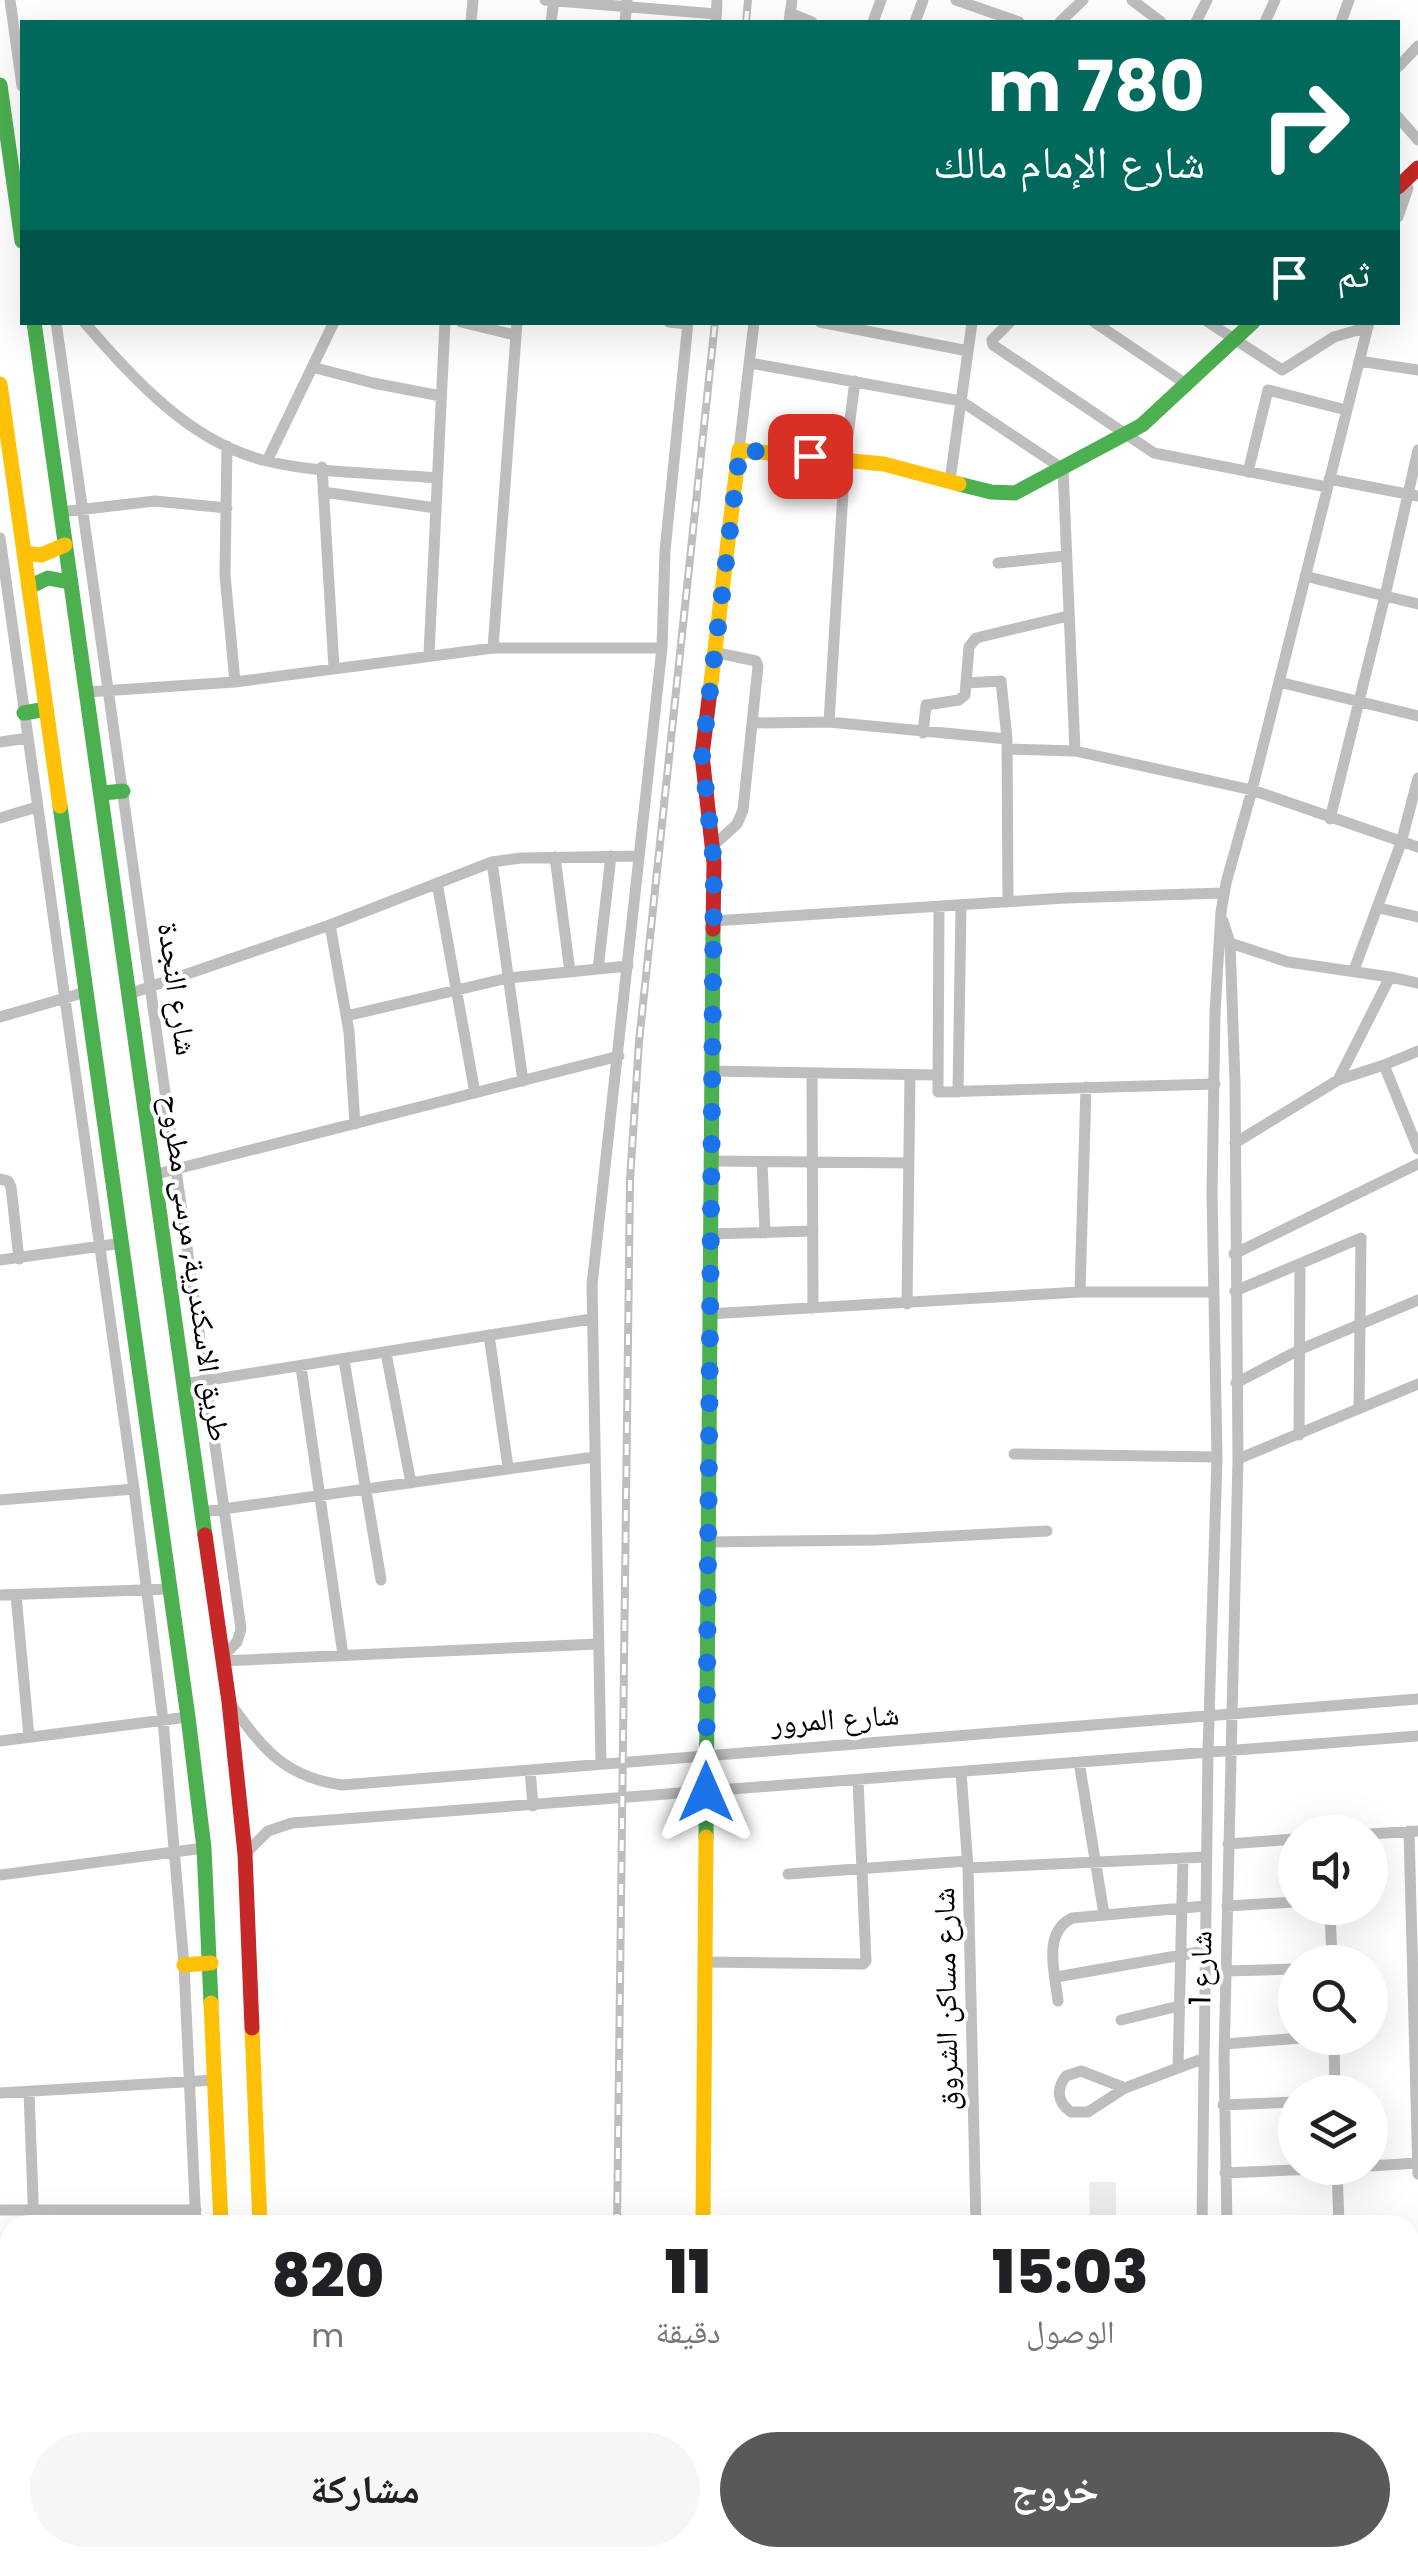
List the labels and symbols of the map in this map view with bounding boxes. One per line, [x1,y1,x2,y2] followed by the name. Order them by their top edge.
[768,414,853,499] pin
[147,920,208,1058] street label: شارع النجدة
[150,1092,241,1444] street label: طريق الاسكندرية, مرسى مطروح
[768,1693,901,1745] street label: شارع المرور
[654,1740,758,1844] position arrow
[922,1887,969,2111] street label: شارع مساكن الشروق
[1178,1930,1223,2006] street label: شارع 1

